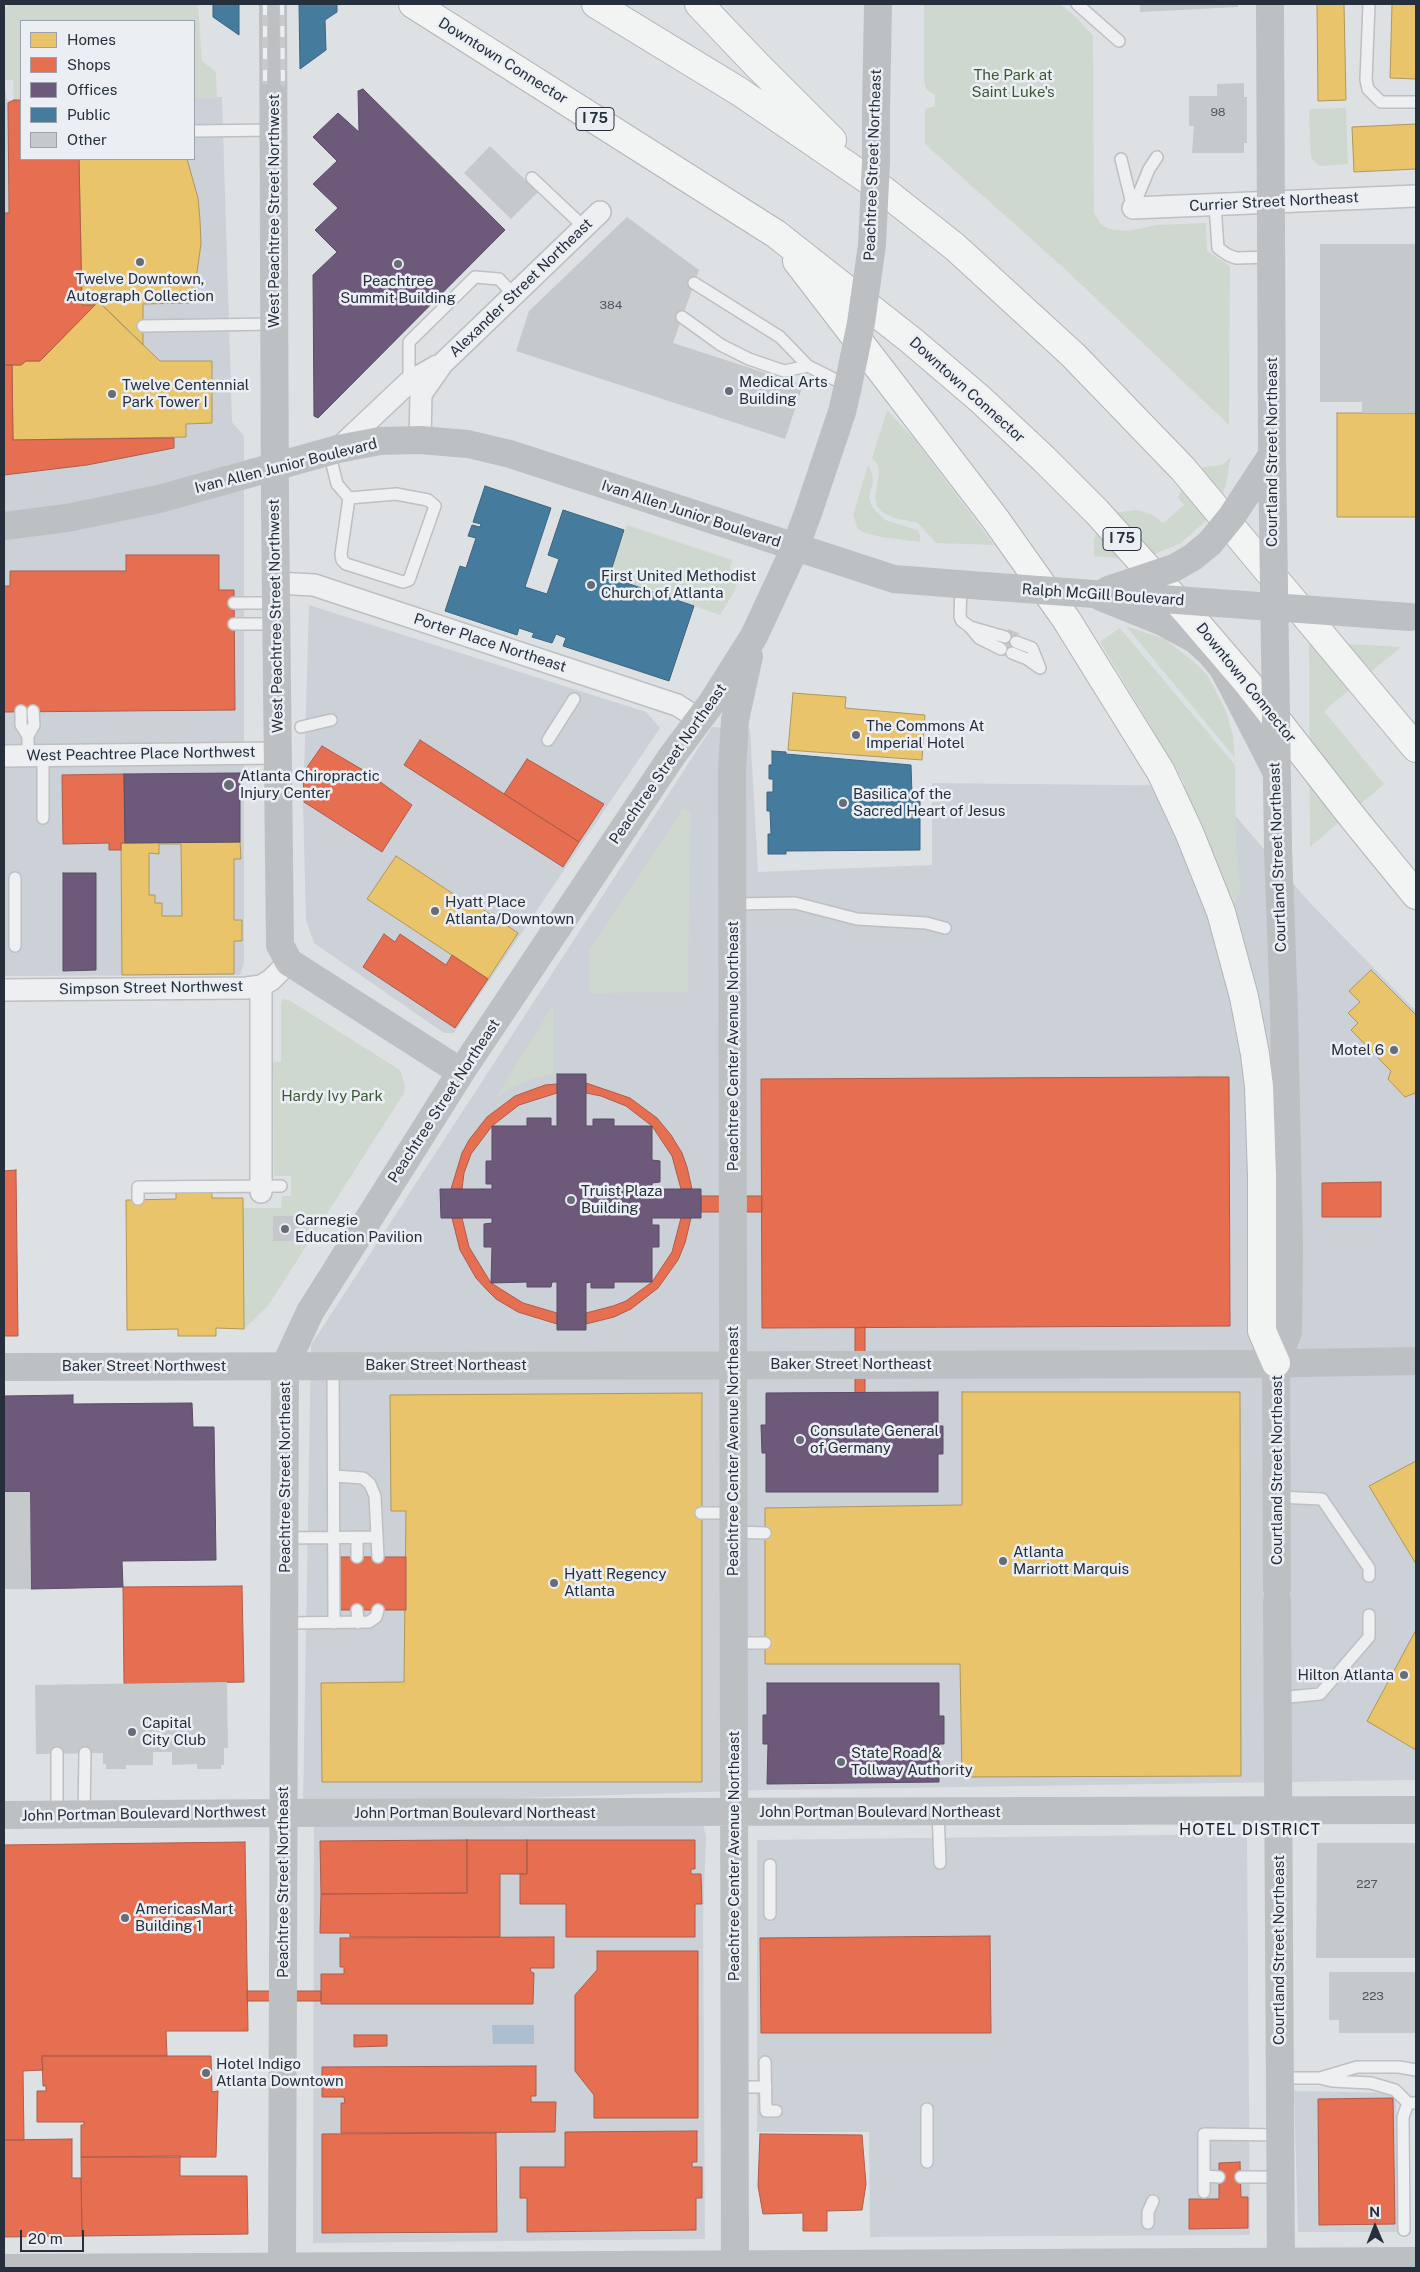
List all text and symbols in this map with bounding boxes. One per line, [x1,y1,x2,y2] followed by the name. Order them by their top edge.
[435,14,571,108] street label: Downtown Connector
[20,20,195,160] legend
[67,31,116,48] text: Homes
[67,56,111,73] text: Shops
[971,66,1055,101] park label: The Park at Saint Luke's
[861,69,885,261] street label: Peachtree Street Northeast
[67,81,117,98] text: Offices
[265,94,283,328] street label: West Peachtree Street Northwest
[1210,105,1226,119] house number: 98
[67,106,111,123] text: Public
[576,108,614,130] road number: I 75
[67,131,107,148] text: Other
[1189,189,1359,215] street label: Currier Street Northeast
[446,215,596,361] street label: Alexander Street Northeast
[134,256,146,268] marker: Twelve Downtown, Autograph Collection
[392,258,404,270] marker: Peachtree Summit Building
[66,270,214,305] place label: Twelve Downtown, Autograph Collection
[340,272,456,307] place label: Peachtree Summit Building
[600,298,622,312] house number: 384
[906,333,1028,447] street label: Downtown Connector
[1263,357,1281,547] street label: Courtland Street Northeast
[739,373,828,408] place label: Medical Arts Building
[122,376,249,411] place label: Twelve Centennial Park Tower I
[723,385,735,397] marker: Medical Arts Building
[106,388,118,400] marker: Twelve Centennial Park Tower I
[193,435,379,497] street label: Ivan Allen Junior Boulevard
[599,476,783,552] street label: Ivan Allen Junior Boulevard
[265,499,287,733] street label: West Peachtree Street Northwest
[1103,528,1141,550] road number: I 75
[601,567,756,602] place label: First United Methodist Church of Atlanta
[585,579,597,591] marker: First United Methodist Church of Atlanta
[1021,580,1185,610] street label: Ralph McGill Boulevard
[411,610,569,676] street label: Porter Place Northeast
[1192,619,1300,747] street label: Downtown Connector
[606,680,730,848] street label: Peachtree Street Northeast
[866,717,984,752] place label: The Commons At Imperial Hotel
[850,729,862,741] marker: The Commons At Imperial Hotel
[26,743,256,765] street label: West Peachtree Place Northwest
[1266,762,1290,952] street label: Courtland Street Northeast
[240,767,380,802] place label: Atlanta Chiropractic Injury Center
[222,778,236,792] marker: Atlanta Chiropractic Injury Center
[853,785,1005,820] place label: Basilica of the Sacred Heart of Jesus
[837,797,849,809] marker: Basilica of the Sacred Heart of Jesus
[445,893,574,928] place label: Hyatt Place Atlanta/Downtown
[429,905,441,917] marker: Hyatt Place Atlanta/Downtown
[724,921,742,1171] street label: Peachtree Center Avenue Northeast
[59,977,243,999] street label: Simpson Street Northwest
[384,1016,504,1186] street label: Peachtree Street Northeast
[1331,1041,1384,1059] place label: Motel 6
[1388,1044,1400,1056] marker: Motel 6
[281,1087,383,1105] park label: Hardy Ivy Park
[581,1182,663,1217] place label: Truist Plaza Building
[565,1194,577,1206] marker: Truist Plaza Building
[295,1211,422,1246] place label: Carnegie Education Pavilion
[279,1223,291,1235] marker: Carnegie Education Pavilion
[724,1326,742,1576] street label: Peachtree Center Avenue Northeast
[770,1355,932,1373] street label: Baker Street Northeast
[365,1356,527,1374] street label: Baker Street Northeast
[62,1357,226,1375] street label: Baker Street Northwest
[1268,1375,1286,1565] street label: Courtland Street Northeast
[276,1381,294,1573] street label: Peachtree Street Northeast
[810,1422,939,1457] place label: Consulate General of Germany
[794,1434,806,1446] marker: Consulate General of Germany
[1013,1543,1129,1578] place label: Atlanta Marriott Marquis
[997,1555,1009,1567] marker: Atlanta Marriott Marquis
[564,1565,667,1600] place label: Hyatt Regency Atlanta
[548,1577,560,1589] marker: Hyatt Regency Atlanta
[1297,1666,1394,1684] place label: Hilton Atlanta
[1398,1669,1410,1681] marker: Hilton Atlanta
[142,1714,206,1749] place label: Capital City Club
[126,1726,138,1738] marker: Capital City Club
[725,1731,743,1981] street label: Peachtree Center Avenue Northeast
[851,1744,973,1779] place label: State Road & Tollway Authority
[835,1756,847,1768] marker: State Road & Tollway Authority
[274,1786,292,1978] street label: Peachtree Street Northeast
[21,1803,267,1825] street label: John Portman Boulevard Northwest
[759,1803,1001,1821] street label: John Portman Boulevard Northeast
[354,1804,596,1822] street label: John Portman Boulevard Northeast
[1177,1820,1323,1840] district label: HOTEL DISTRICT
[1270,1855,1288,2045] street label: Courtland Street Northeast
[1356,1877,1378,1891] house number: 227
[135,1900,234,1935] place label: AmericasMart Building 1
[119,1912,131,1924] marker: AmericasMart Building 1
[1362,1989,1384,2003] house number: 223
[216,2055,344,2090] place label: Hotel Indigo Atlanta Downtown
[200,2067,212,2079] marker: Hotel Indigo Atlanta Downtown
[1350,2202,1400,2252] north arrow
[1369,2204,1380,2220] text: N
[22,2220,86,2252] scale bar
[28,2230,63,2247] text: 20 m

